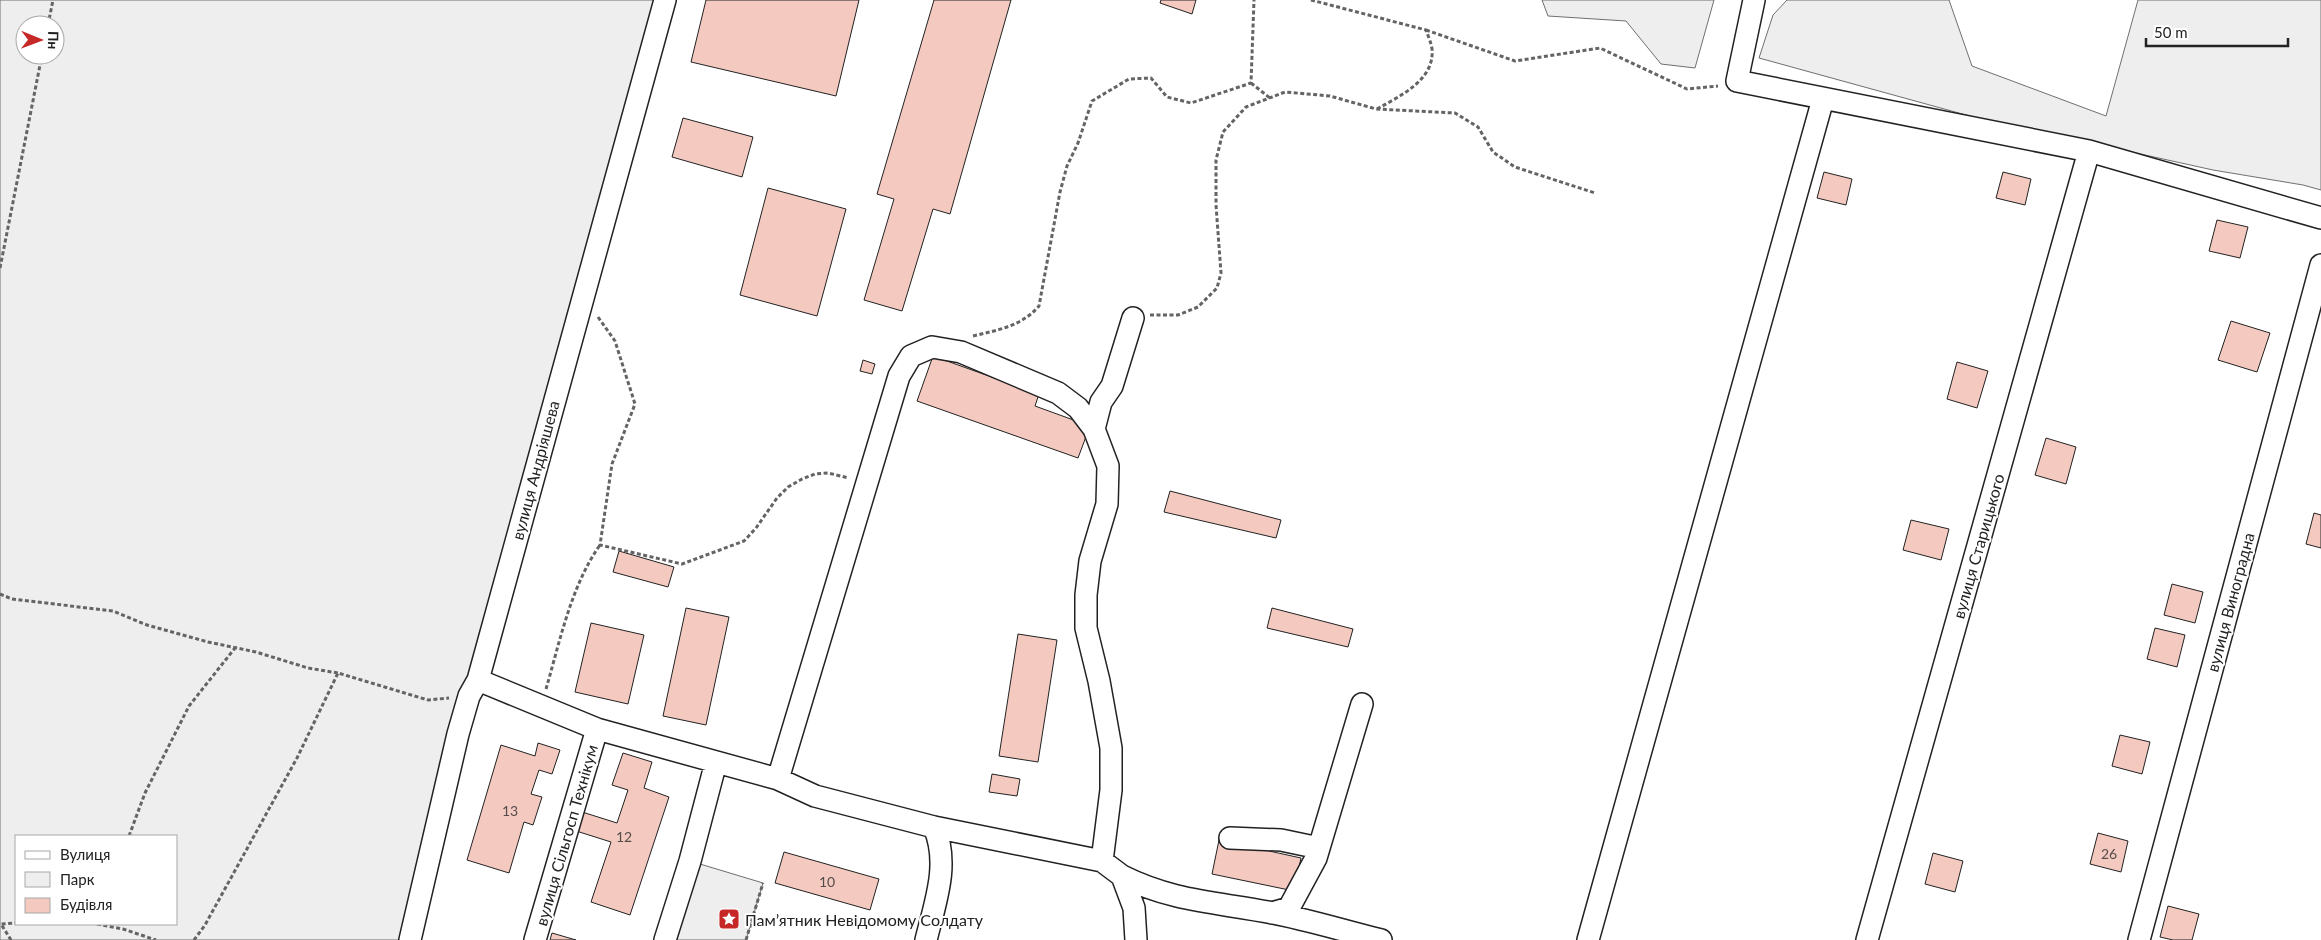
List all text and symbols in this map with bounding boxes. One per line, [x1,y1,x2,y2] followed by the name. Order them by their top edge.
[15,15,65,65] north arrow
[2146,15,2288,47] scale bar
[2154,23,2188,41] text: 50 m
[45,31,62,50] text: Пн
[507,398,563,542] street label: вулиця Андріяшева
[1948,471,2008,621] street label: вулиця Старицького
[2202,530,2258,674] street label: вулиця Виноградна
[531,742,601,928] street label: вулиця Сільгосп Технікум
[502,802,518,819] house number: 13
[616,828,632,845] house number: 12
[15,835,178,925] legend
[60,845,110,863] text: Вулиця
[2101,845,2117,862] house number: 26
[60,870,95,888] text: Парк
[819,873,835,890] house number: 10
[60,895,112,913] text: Будівля
[717,907,741,931] place icon: Пам’ятник Невідомому Солдату
[745,910,984,929] place label: Пам’ятник Невідомому Солдату

